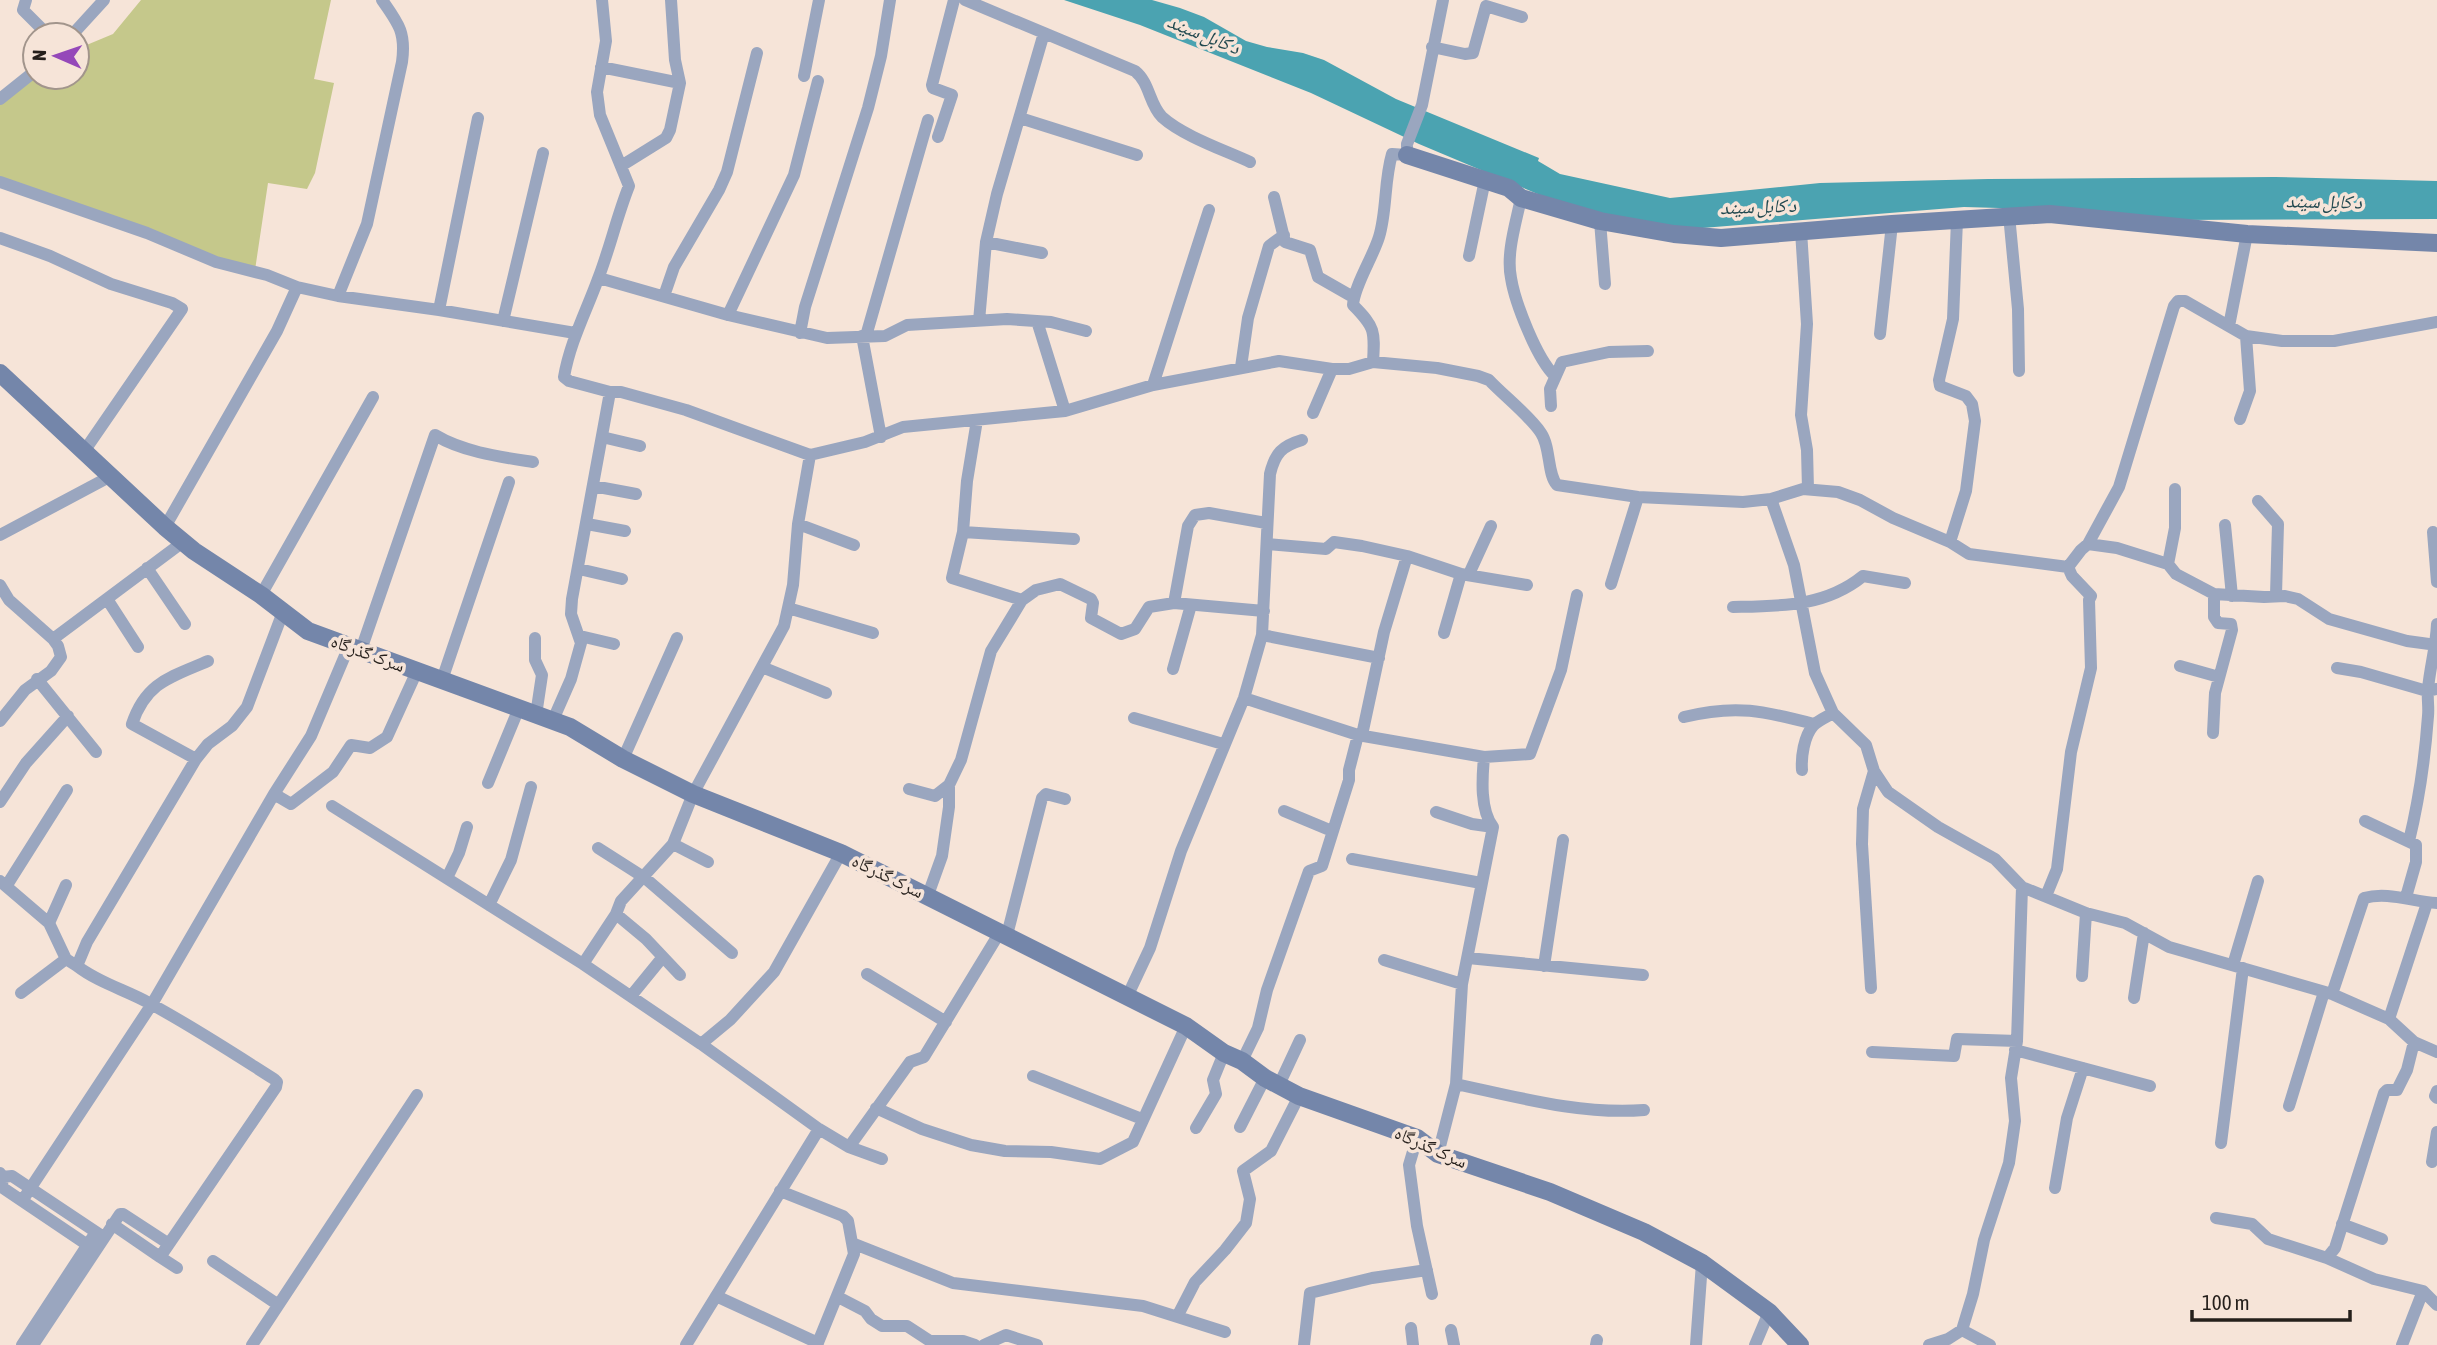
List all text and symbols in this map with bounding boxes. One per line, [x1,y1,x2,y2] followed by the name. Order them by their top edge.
[1164,10,1244,59] water label: د کابل سيند
[21,21,91,91] north arrow
[28,49,50,61] text: N
[2286,189,2362,214] water label: د کابل سيند
[1720,194,1797,219] water label: د کابل سيند
[328,630,408,676] street label: سرک گذرگاه
[849,850,927,902] street label: سرک گذرگاه
[1392,1122,1470,1172] street label: سرک گذرگاه
[2192,1278,2350,1322] scale bar
[2202,1290,2250,1314] text: 100 m

